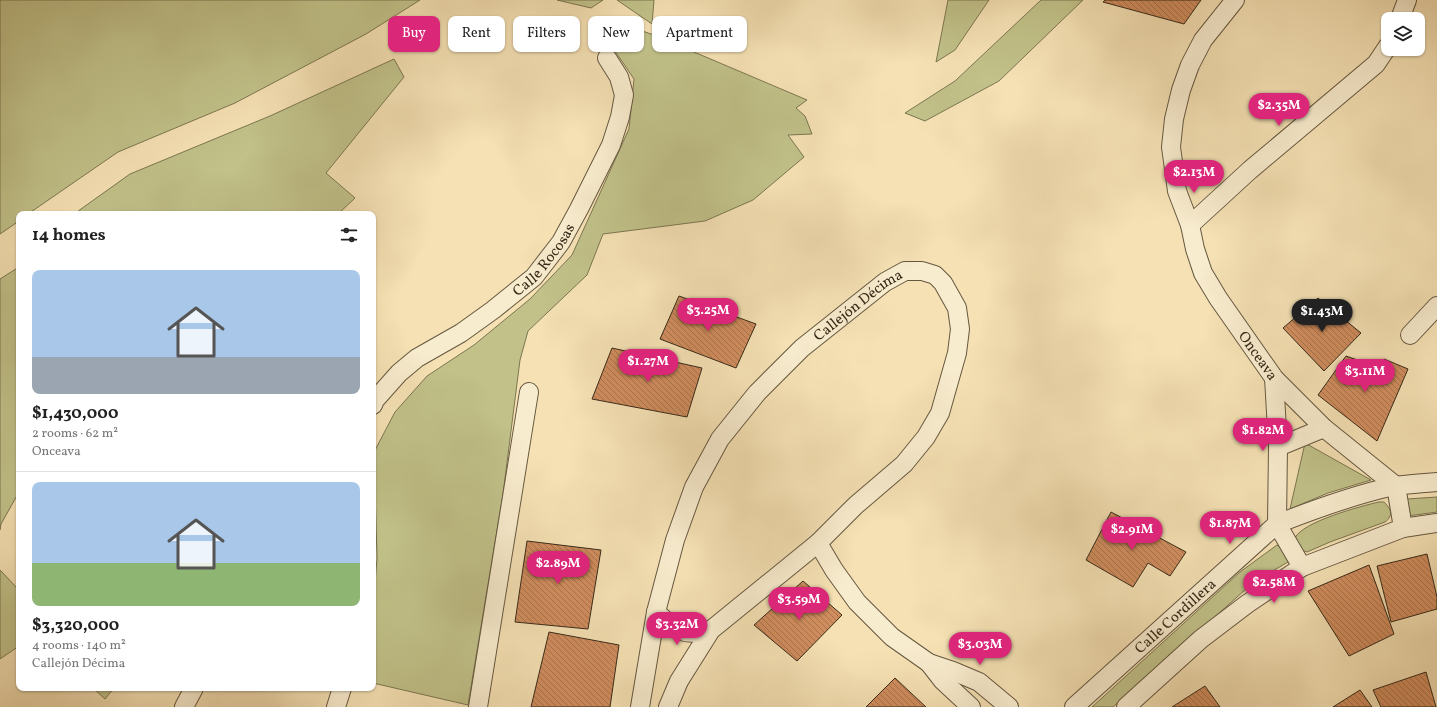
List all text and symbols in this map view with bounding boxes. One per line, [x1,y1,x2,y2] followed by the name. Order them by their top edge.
[1381,12,1425,56] map controls
[1381,12,1425,56] button: layers
[388,16,440,52] chip: Buy
[448,16,505,52] chip: Rent
[513,16,580,52] chip: Filters
[588,16,644,52] chip: New
[652,16,747,52] chip: Apartment
[1246,93,1312,127] pin: $2.35M
[1258,97,1300,115] text: $2.35M
[1161,160,1227,194] pin: $2.13M
[1173,164,1215,182] text: $2.13M
[509,220,581,302] street label: Calle Rocosas
[32,224,106,247] text: 14 homes
[338,224,360,246] icon: filters
[810,265,907,347] street label: Callejón Décima
[160,296,232,368] icon: home
[675,298,741,332] pin: $3.25M
[1289,299,1355,333] pin: $1.43M
[686,302,730,320] text: $3.25M
[1301,303,1343,321] text: $1.43M
[1232,327,1282,385] street label: Onceava
[615,349,681,383] pin: $1.27M
[627,353,669,371] text: $1.27M
[1332,359,1398,393] pin: $3.11M
[1345,363,1385,381] text: $3.11M
[32,402,118,425] text: $1,430,000
[1230,418,1296,452] pin: $1.82M
[1242,422,1284,440] text: $1.82M
[32,425,118,443] text: 2 rooms · 62 m²
[32,443,81,461] text: Onceava
[160,508,232,580] icon: home
[1197,511,1263,545] pin: $1.87M
[1209,515,1251,533] text: $1.87M
[1099,517,1165,551] pin: $2.91M
[1111,521,1153,539] text: $2.91M
[525,551,591,585] pin: $2.89M
[536,555,580,573] text: $2.89M
[1241,570,1307,604] pin: $2.58M
[1252,574,1296,592] text: $2.58M
[1131,575,1221,659] street label: Calle Cordillera
[766,587,832,621] pin: $3.59M
[777,591,821,609] text: $3.59M
[644,612,710,646] pin: $3.32M
[32,614,119,637] text: $3,320,000
[655,616,699,634] text: $3.32M
[947,632,1013,666] pin: $3.03M
[958,636,1002,654] text: $3.03M
[32,637,126,655] text: 4 rooms · 140 m²
[32,655,125,673] text: Callejón Décima

